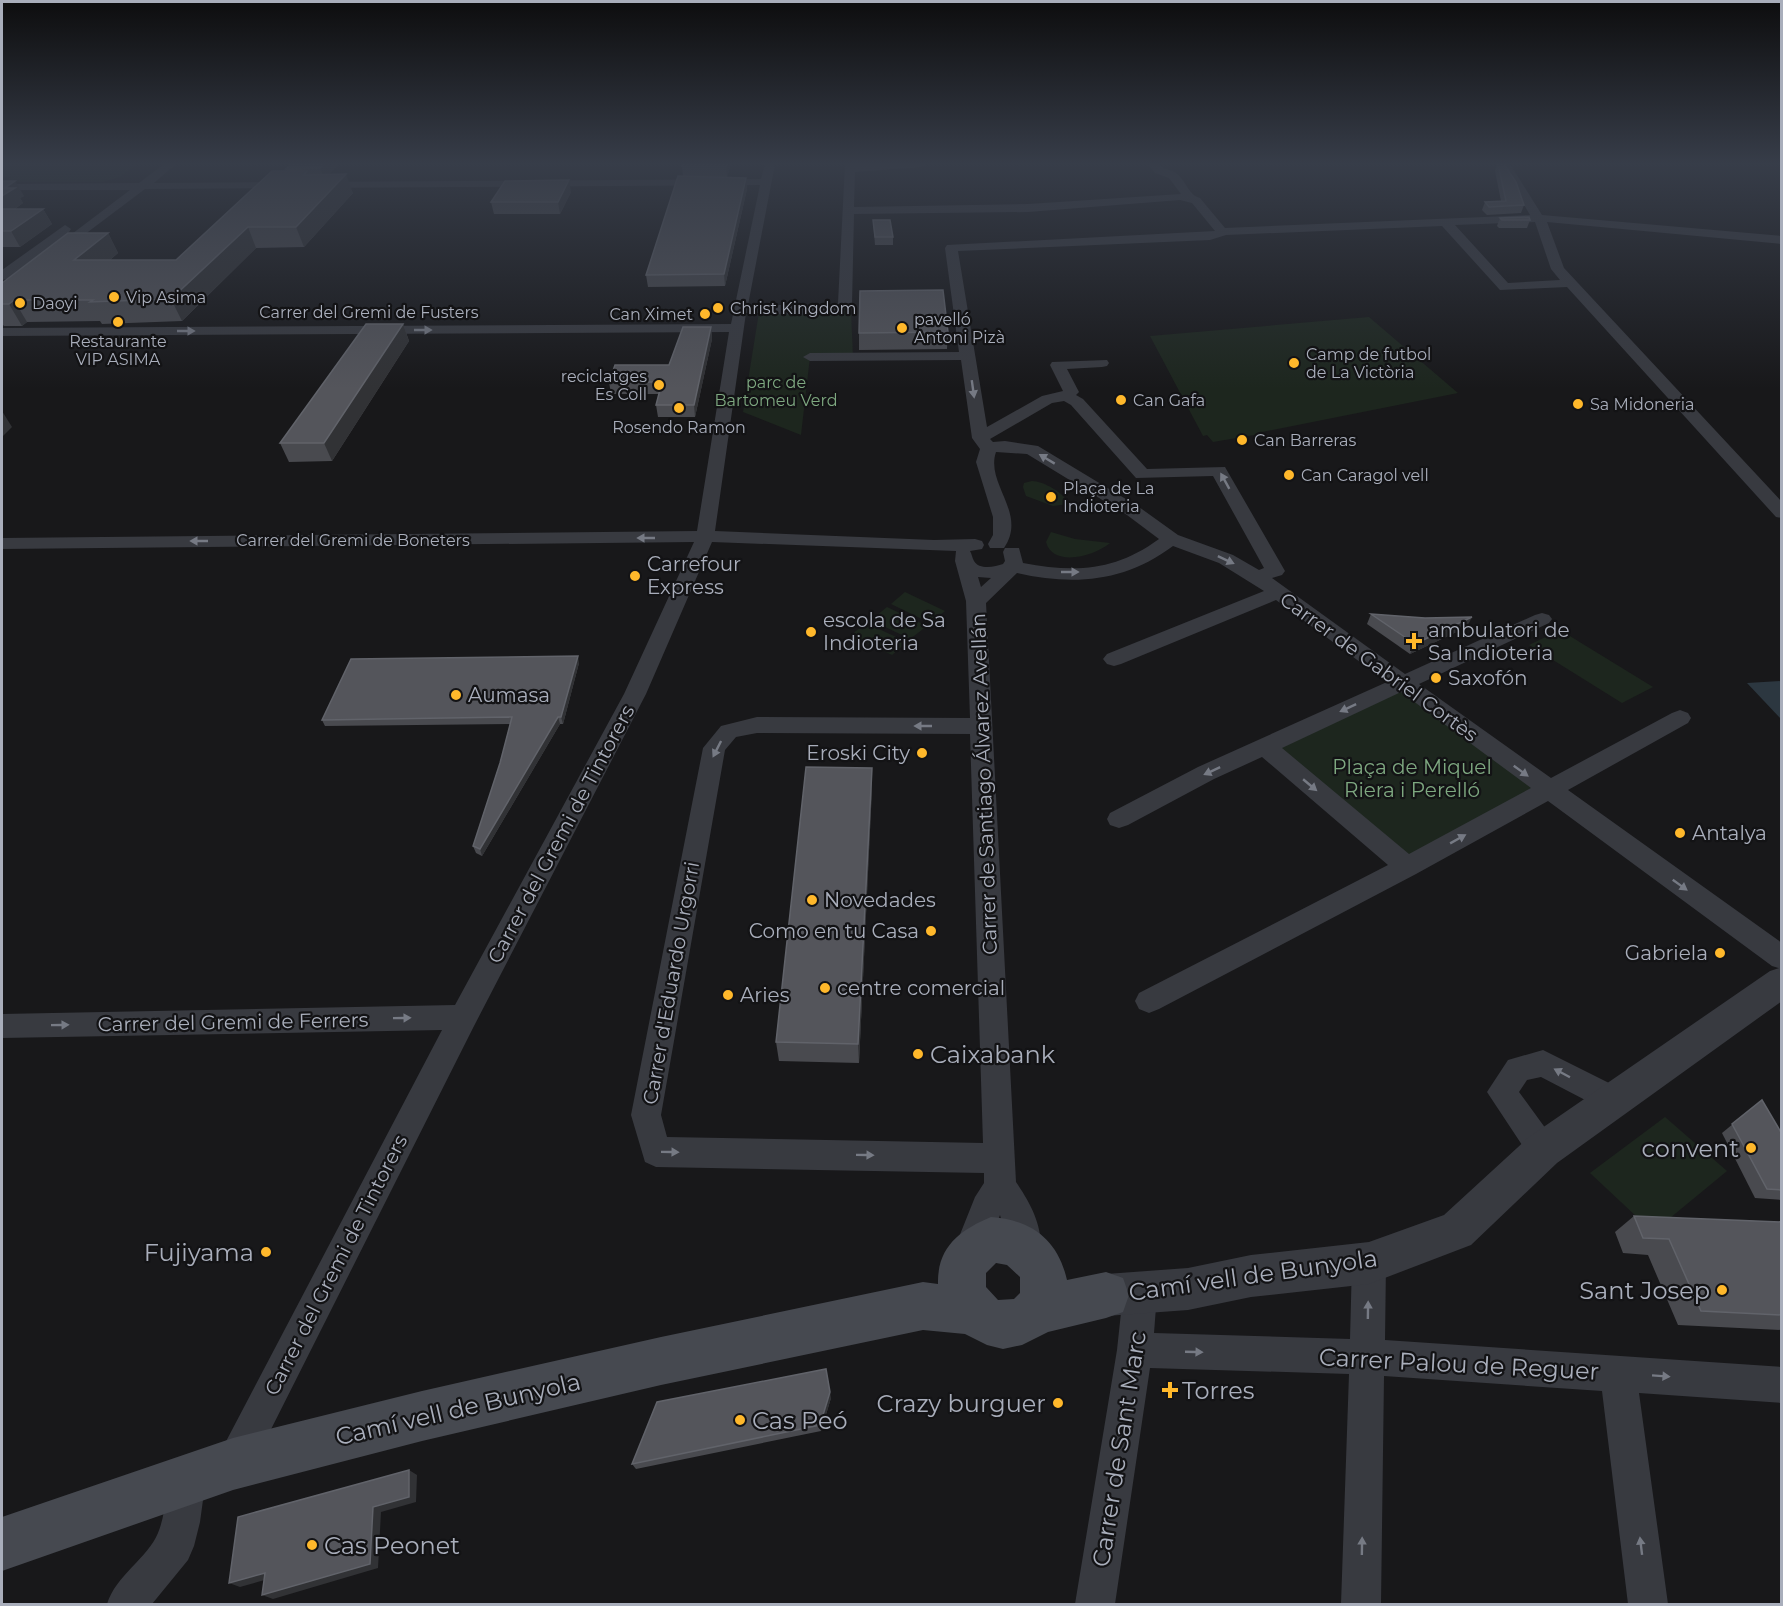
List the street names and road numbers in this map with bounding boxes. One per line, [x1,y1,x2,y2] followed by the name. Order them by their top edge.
[259,303,479,322] street label: Carrer del Gremi de Fusters
[236,531,470,550] street label: Carrer del Gremi de Boneters
[1275,587,1483,747] street label: Carrer de Gabriel Cortès
[966,613,1002,955] street label: Carrer de Santiago Álvarez Avellán
[482,700,640,967] street label: Carrer del Gremi de Tintorers
[638,860,704,1106] street label: Carrer d'Eduardo Urgorri
[97,1008,369,1036] street label: Carrer del Gremi de Ferrers
[260,1130,412,1399] street label: Carrer del Gremi de Tintorers
[1127,1243,1379,1307] street label: Camí vell de Bunyola
[1086,1329,1152,1569] street label: Carrer de Sant Marc
[1318,1342,1600,1386] street label: Carrer Palou de Reguer
[333,1367,583,1451] street label: Camí vell de Bunyola

